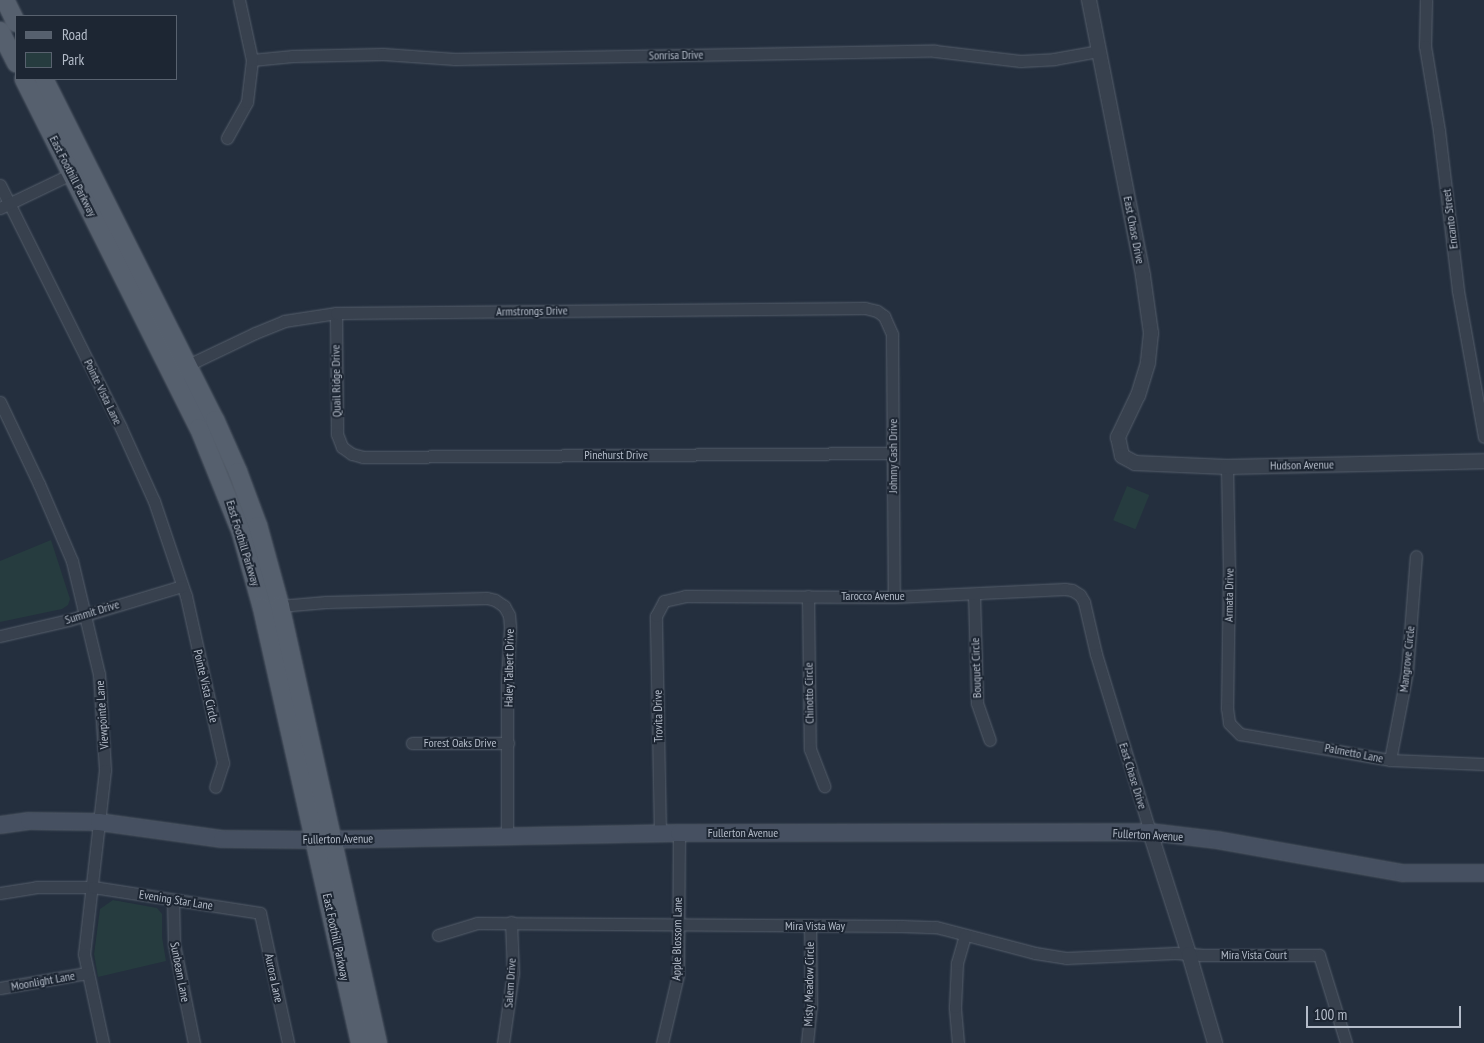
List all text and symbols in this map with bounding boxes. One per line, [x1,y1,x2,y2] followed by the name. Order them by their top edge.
[15,15,178,80] legend
[62,25,88,44] text: Road
[649,47,703,63] street label: Sonrisa Drive
[62,50,84,69] text: Park
[46,133,100,219] street label: East Foothill Parkway
[1439,188,1461,250] street label: Encanto Street
[1120,195,1148,265] street label: East Chase Drive
[496,303,568,319] street label: Armstrongs Drive
[328,345,344,417] street label: Quail Ridge Drive
[81,357,125,427] street label: Pointe Vista Lane
[886,419,900,493] street label: Johnny Cash Drive
[584,448,648,462] street label: Pinehurst Drive
[1270,457,1334,473] street label: Hudson Avenue
[223,498,263,588] street label: East Foothill Parkway
[1221,568,1237,622] street label: Armata Drive
[841,589,905,603] street label: Tarocco Avenue
[63,597,121,627] street label: Summit Drive
[1396,625,1418,693] street label: Mangrove Circle
[501,628,517,708] street label: Haley Talbert Drive
[968,637,984,699] street label: Bouquet Circle
[191,648,221,724] street label: Pointe Vista Circle
[801,662,817,724] street label: Chinotto Circle
[92,680,112,750] street label: Viewpointe Lane
[650,690,666,742] street label: Trovita Drive
[424,736,496,750] street label: Forest Oaks Drive
[1323,740,1385,766] street label: Palmetto Lane
[1116,741,1150,811] street label: East Chase Drive
[708,826,778,840] street label: Fullerton Avenue
[1112,826,1184,844] street label: Fullerton Avenue
[302,831,374,847] street label: Fullerton Avenue
[138,887,214,913] street label: Evening Star Lane
[320,892,352,982] street label: East Foothill Parkway
[669,897,685,981] street label: Apple Blossom Lane
[785,919,845,933] street label: Mira Vista Way
[167,941,193,1003] street label: Sunbeam Lane
[801,941,817,1027] street label: Misty Meadow Circle
[1221,948,1287,962] street label: Mira Vista Court
[262,952,286,1004] street label: Aurora Lane
[501,958,519,1008] street label: Salem Drive
[10,968,76,994] street label: Moonlight Lane
[1309,996,1464,1028] scale bar
[1314,1005,1347,1024] text: 100 m

